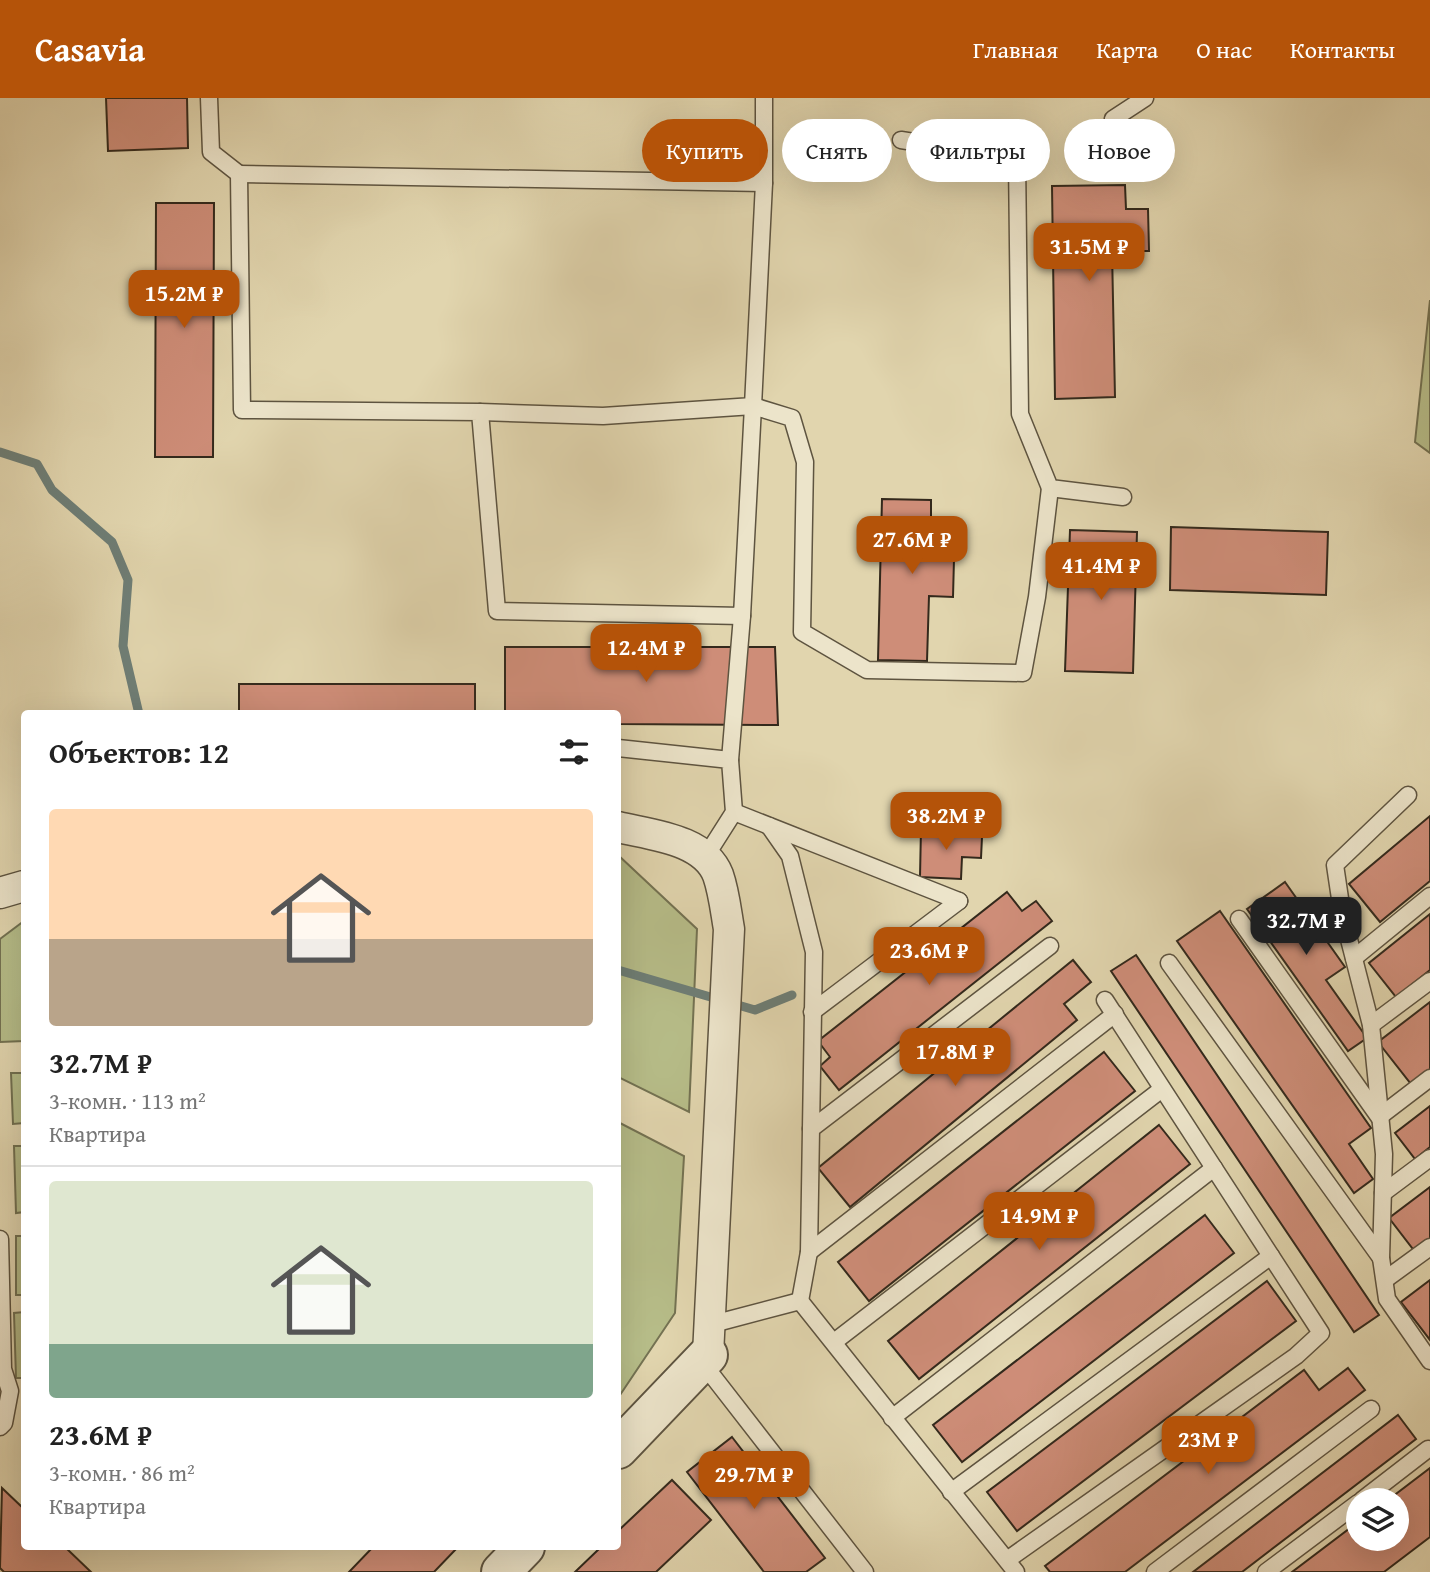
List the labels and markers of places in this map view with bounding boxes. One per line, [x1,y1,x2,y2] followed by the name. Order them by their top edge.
[1024,223,1154,283] pin: 31.5M ₽
[119,271,249,330] pin: 15.2M ₽
[847,517,977,576] pin: 27.6M ₽
[1036,542,1166,602] pin: 41.4M ₽
[581,624,711,684] pin: 12.4M ₽
[881,792,1011,852] pin: 38.2M ₽
[1241,898,1371,957] pin: 32.7M ₽
[864,928,994,987] pin: 23.6M ₽
[890,1028,1020,1088] pin: 17.8M ₽
[974,1192,1104,1252] pin: 14.9M ₽
[1159,1416,1257,1476] pin: 23M ₽
[689,1452,819,1511] pin: 29.7M ₽

